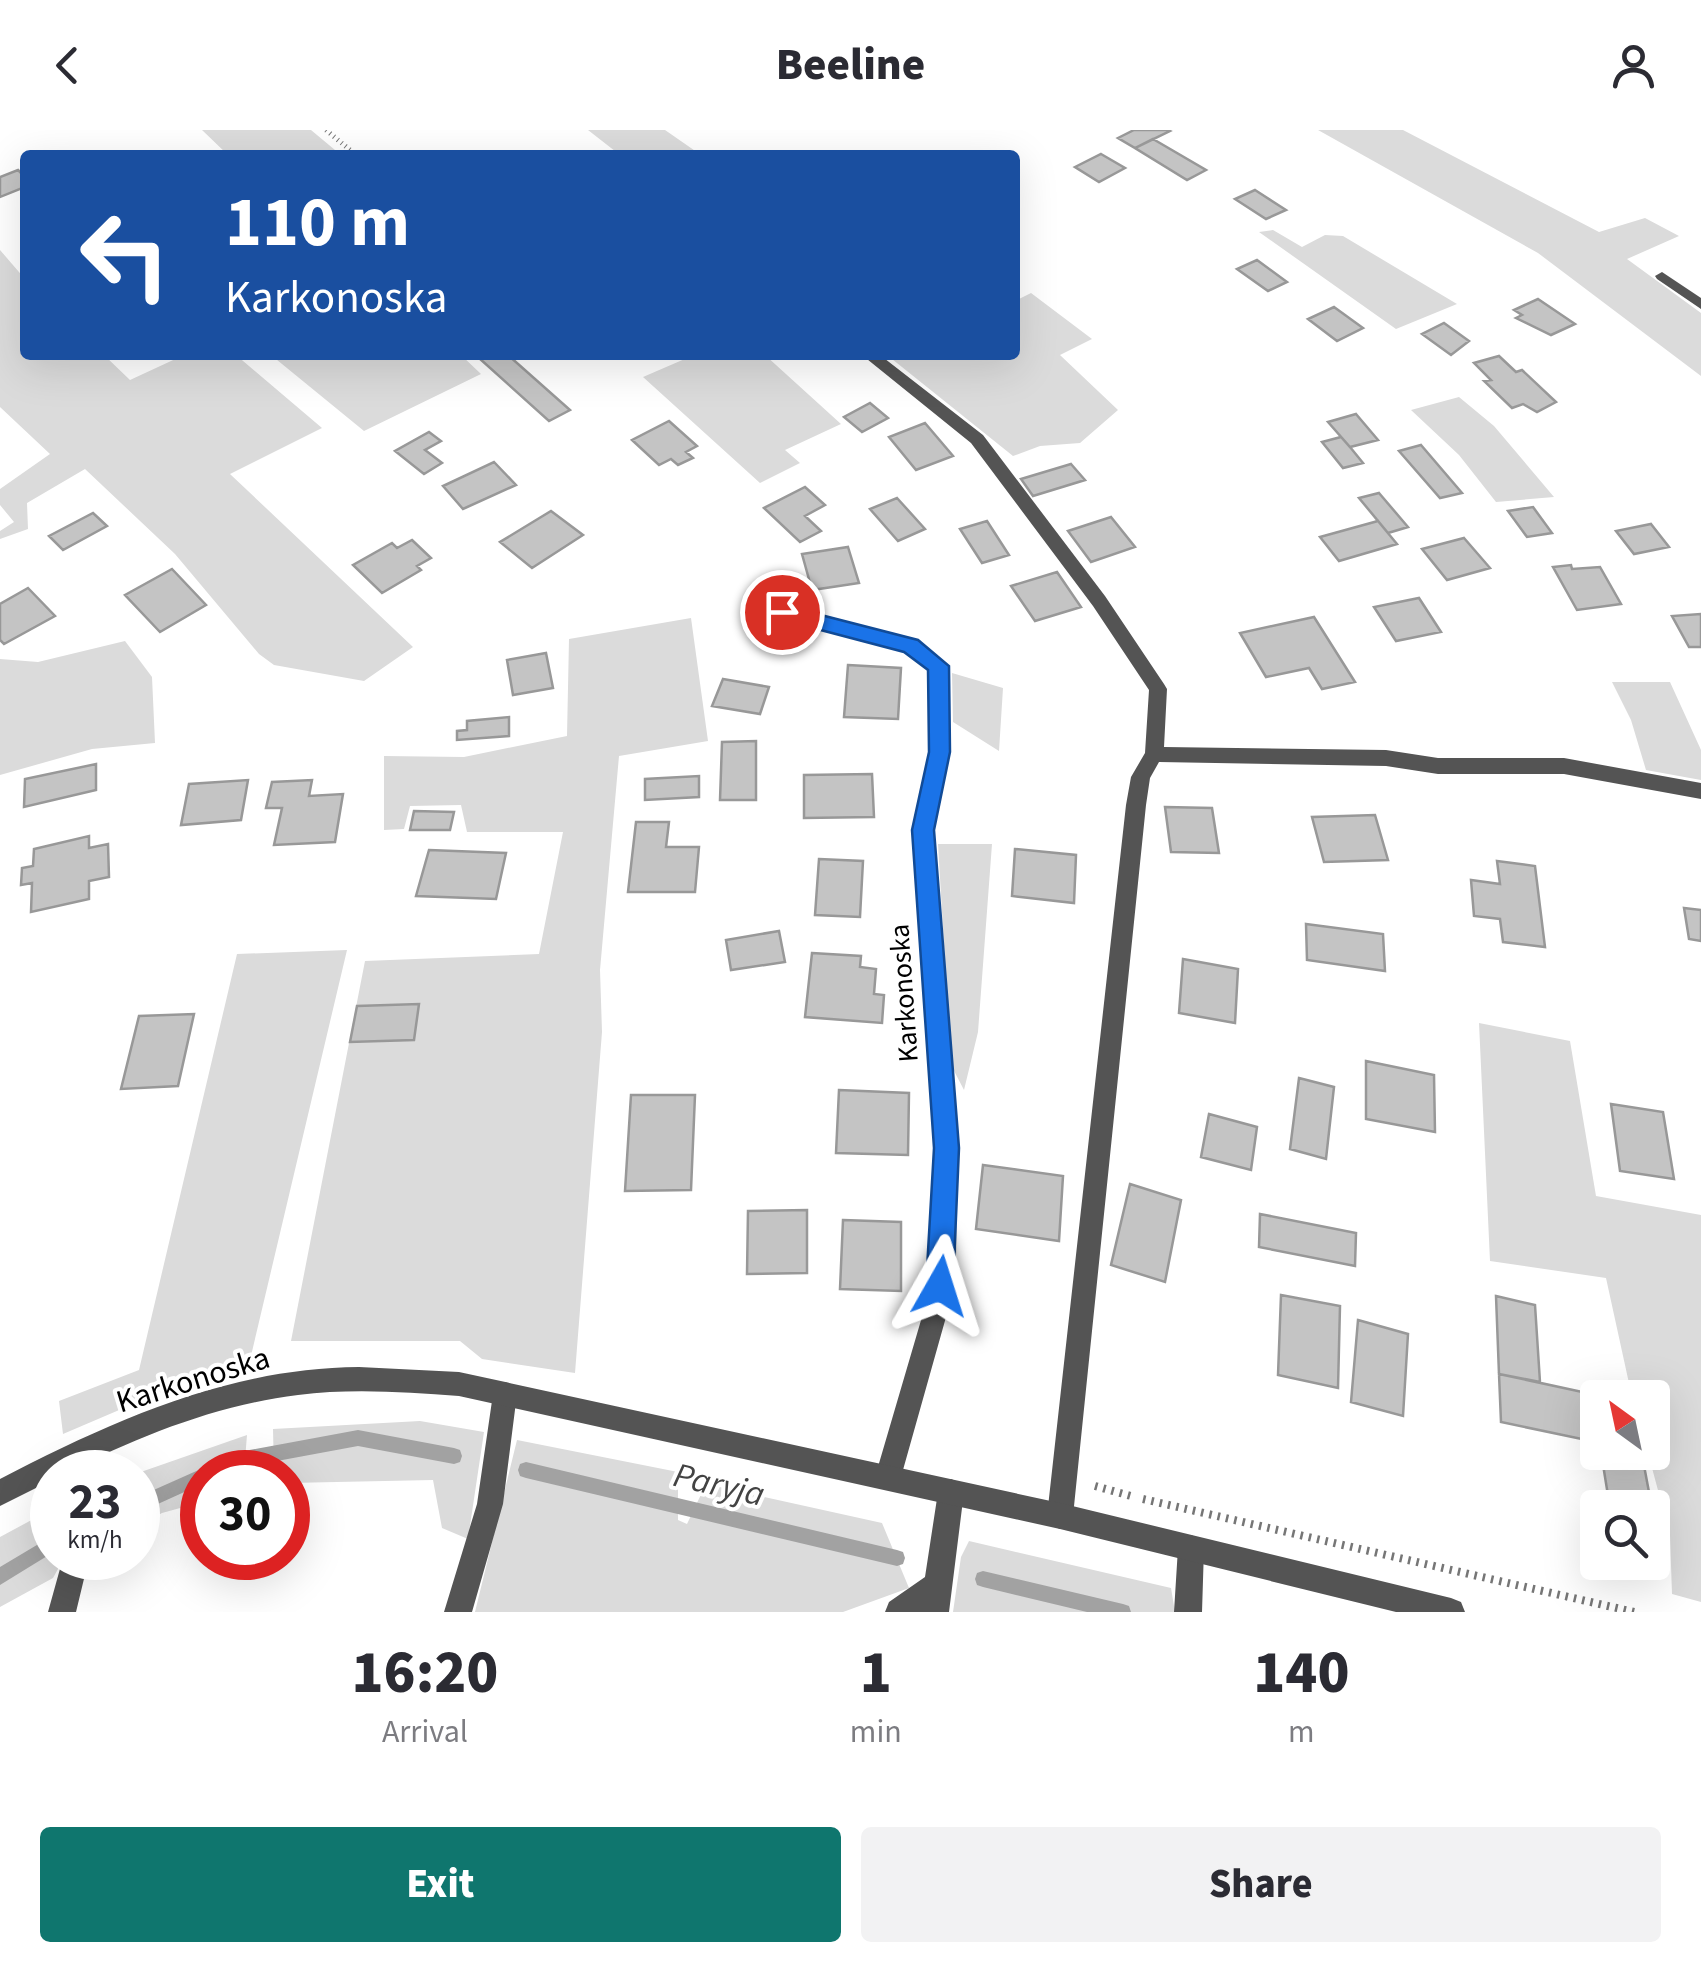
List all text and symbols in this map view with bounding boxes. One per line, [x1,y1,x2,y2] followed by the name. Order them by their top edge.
[776,33,925,97] text: Beeline
[40,38,95,93] icon: back
[1606,38,1661,93] icon: person
[225,173,410,273] text: 110 m
[60,190,190,320] icon: left
[225,266,447,330] text: Karkonoska
[740,570,825,655] pin
[755,585,810,640] icon: arrive
[879,923,929,1063] street label: Karkonoska
[888,1234,992,1338] position arrow
[111,1335,275,1425] street label: Karkonoska
[1580,1380,1670,1470] north arrow
[1580,1380,1670,1580] map controls
[180,1450,310,1580] speed limit sign: 30
[669,1450,769,1520] water label: Paryja
[69,1467,121,1538] text: 23
[1580,1490,1670,1580] button: search
[67,1522,123,1558] text: km/h
[352,1631,498,1716] text: 16:20
[860,1631,892,1716] text: 1
[1253,1631,1349,1716] text: 140
[382,1709,468,1755] text: Arrival
[850,1709,902,1755] text: min
[1288,1709,1315,1755] text: m
[40,1827,841,1942] button: Exit
[861,1827,1661,1942] button: Share

